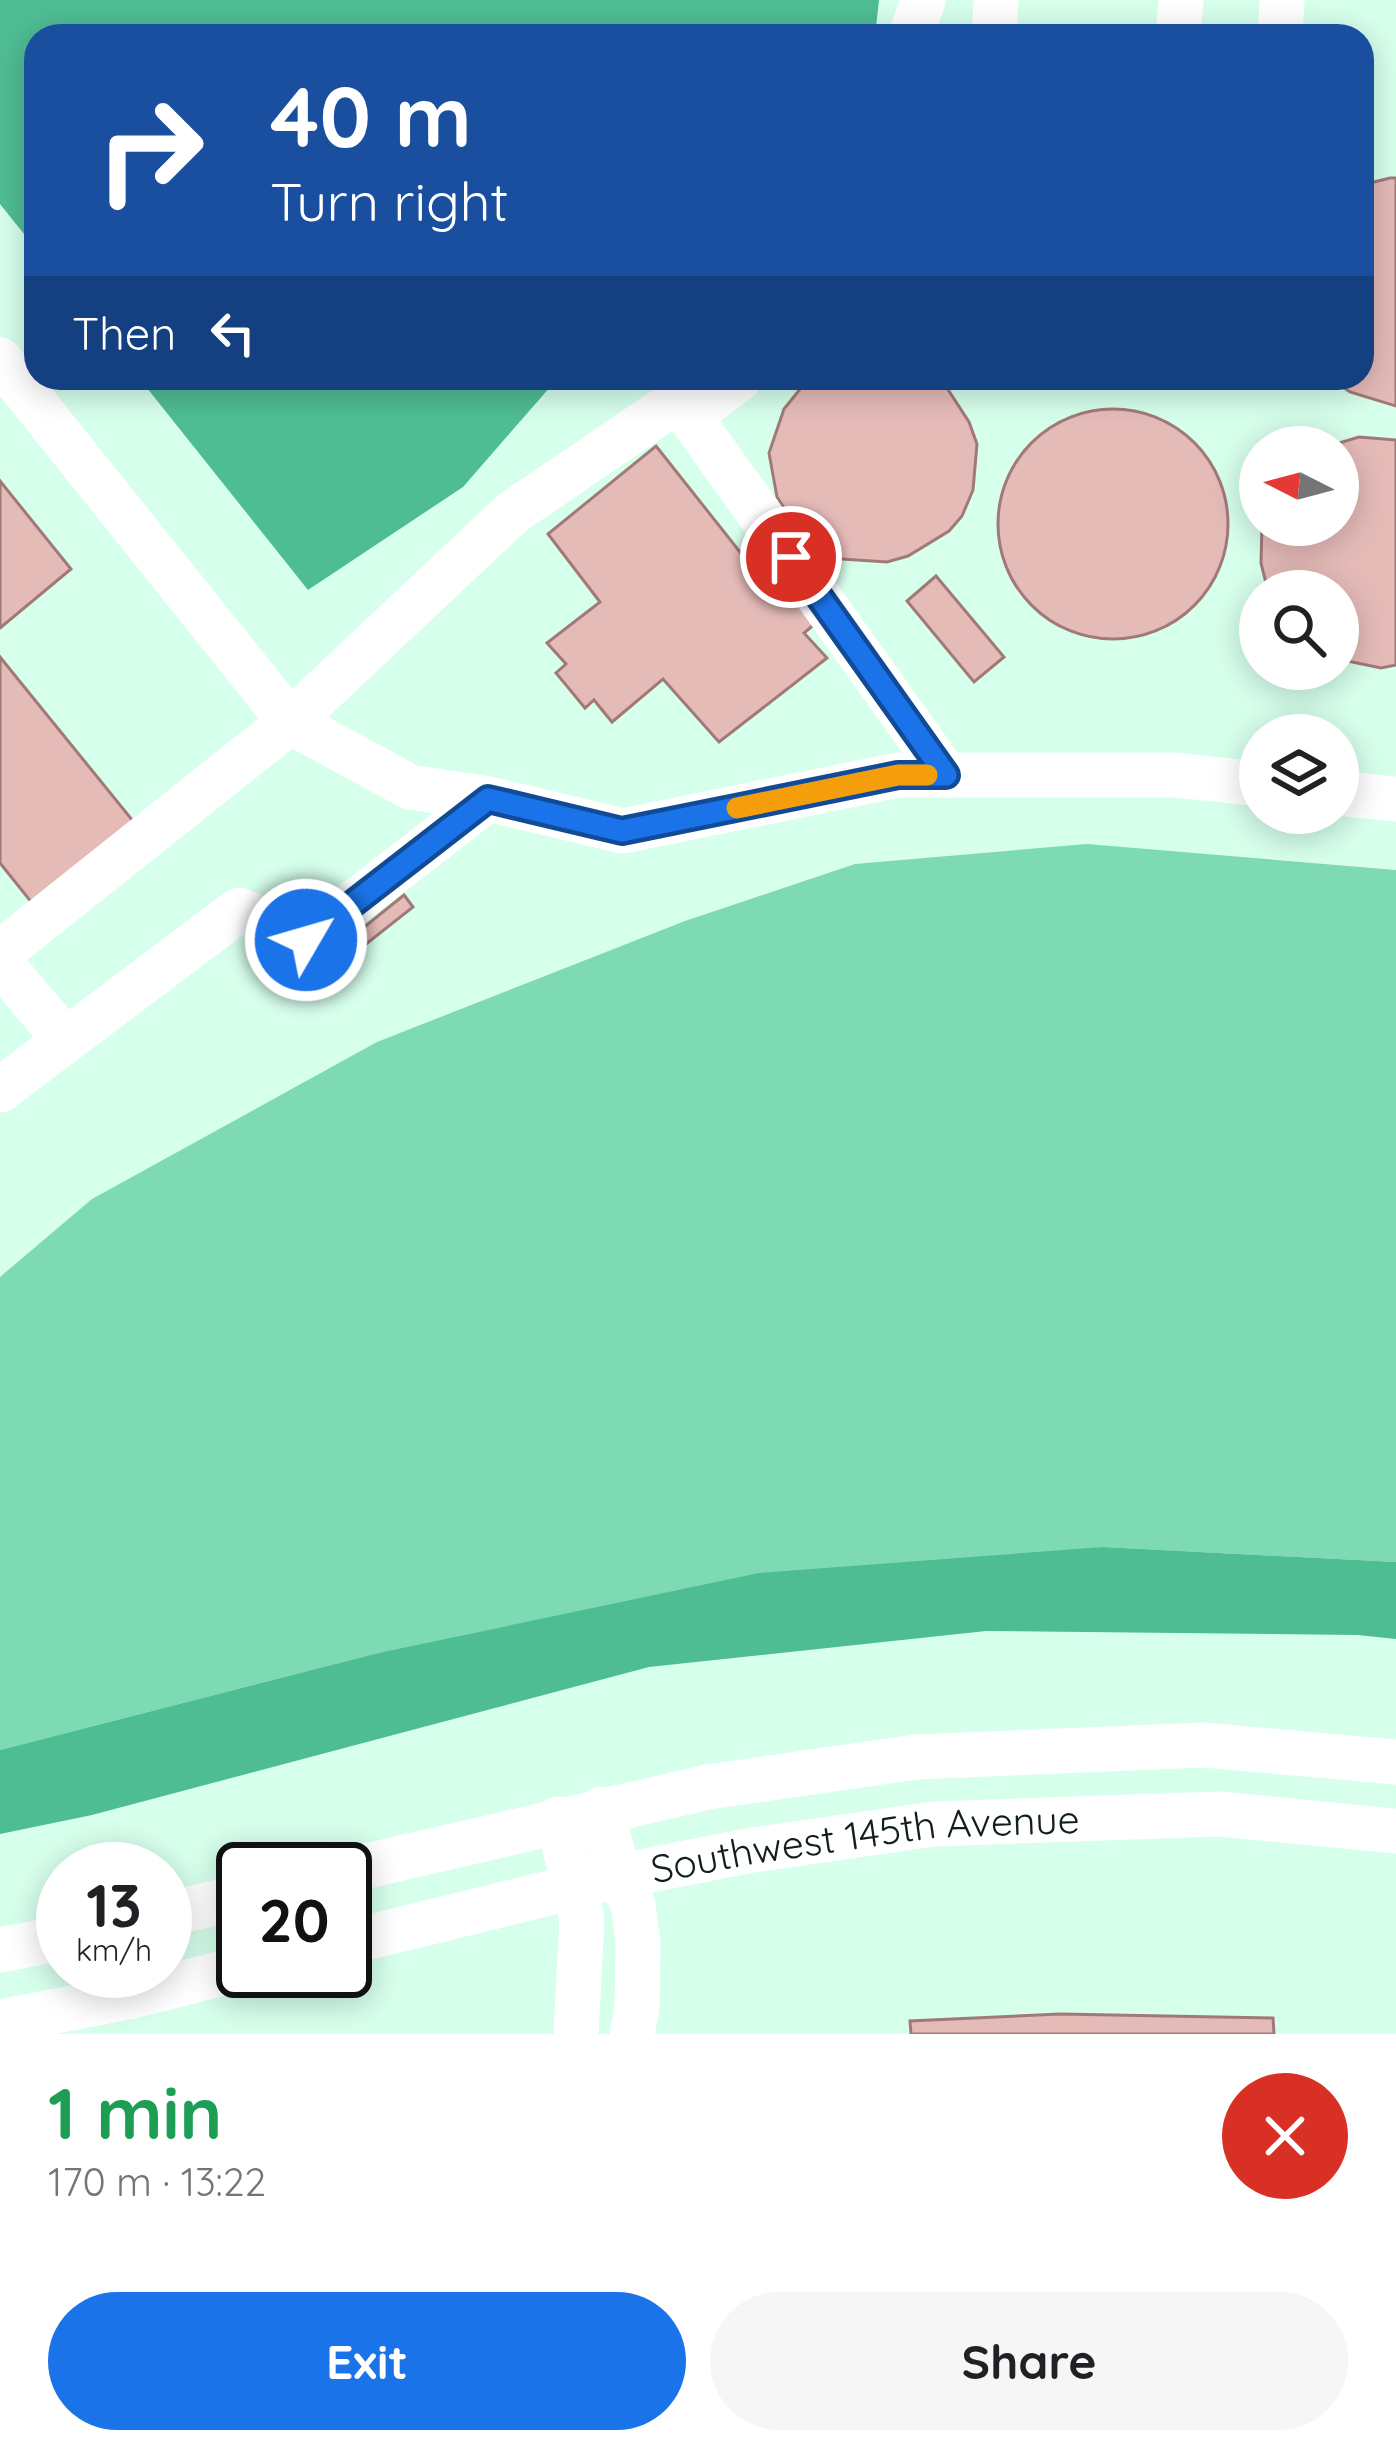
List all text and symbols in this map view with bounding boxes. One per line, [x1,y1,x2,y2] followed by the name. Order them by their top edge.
[270,63,472,168] text: 40 m
[72,72,228,228] icon: right
[270,167,509,235] text: Turn right
[200,300,266,366] icon: left
[72,305,176,361] text: Then
[1239,426,1359,546] north arrow
[1239,426,1359,834] map controls
[740,506,842,608] pin
[758,524,824,590] icon: arrive
[1239,570,1359,690] button: search
[1239,714,1359,834] button: layers
[243,877,369,1003] position arrow
[647,1794,1080,1893] street label: Southwest 145th Avenue
[216,1842,372,1998] speed limit sign: 20
[86,1867,142,1942] text: 13
[76,1931,152,1969] text: km/h
[48,2067,222,2157] text: 1 min
[1222,2073,1348,2199] button: close
[48,2157,266,2206] text: 170 m · 13:22
[48,2292,686,2430] button: Exit
[710,2292,1348,2430] button: Share

